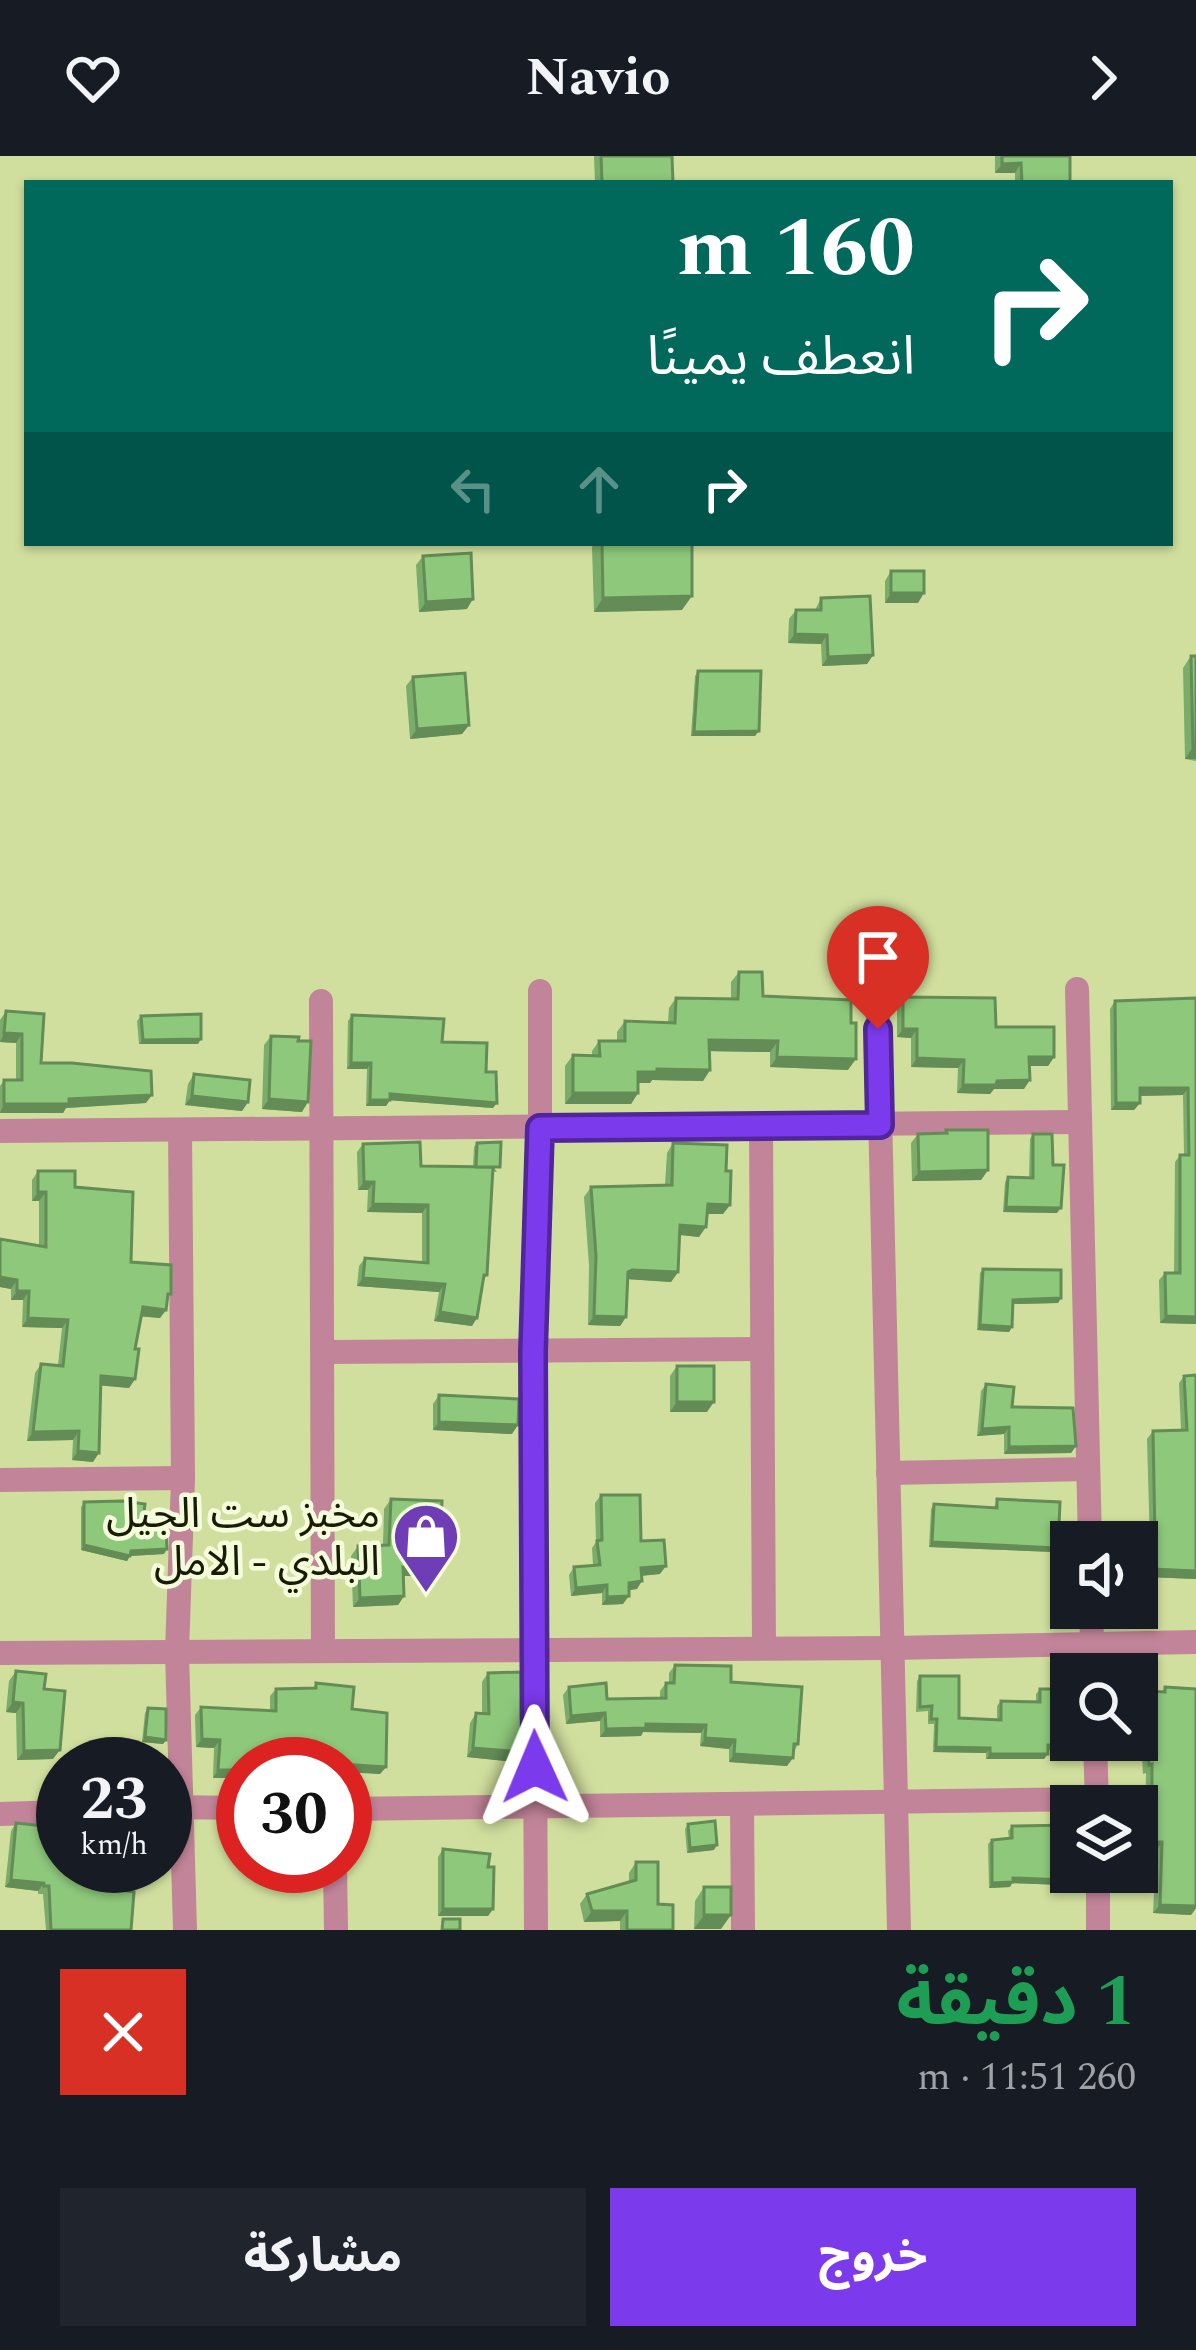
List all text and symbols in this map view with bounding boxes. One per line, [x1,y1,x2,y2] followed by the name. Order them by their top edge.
[525,37,671,119] text: Navio
[60,45,126,111] icon: heart
[1070,45,1136,111] icon: forward
[677,185,915,313] text: 160 m
[957,228,1113,384] icon: right
[647,317,915,399] text: انعطف يمينًا
[440,456,506,522] icon: left
[566,456,632,522] icon: ahead
[692,456,758,522] icon: right
[827,906,929,1029] pin
[845,924,911,990] icon: arrive
[106,1483,380,1594] place label: مخبز ست الجيل البلدي - الامل
[391,1501,461,1595] shop icon: مخبز ست الجيل البلدي - الامل
[1050,1521,1158,1893] map controls
[1050,1521,1158,1629] button: sound
[1050,1653,1158,1761] button: search
[472,1704,598,1830] position arrow
[216,1737,372,1893] speed limit sign: 30
[80,1754,148,1846] text: 23
[1050,1785,1158,1893] button: layers
[80,1822,148,1868] text: km/h
[896,1948,1136,2057] text: 1 دقيقة
[60,1969,186,2095] button: close
[917,2048,1136,2107] text: 260 m · 11:51
[60,2188,586,2326] button: مشاركة
[610,2188,1136,2326] button: خروج

